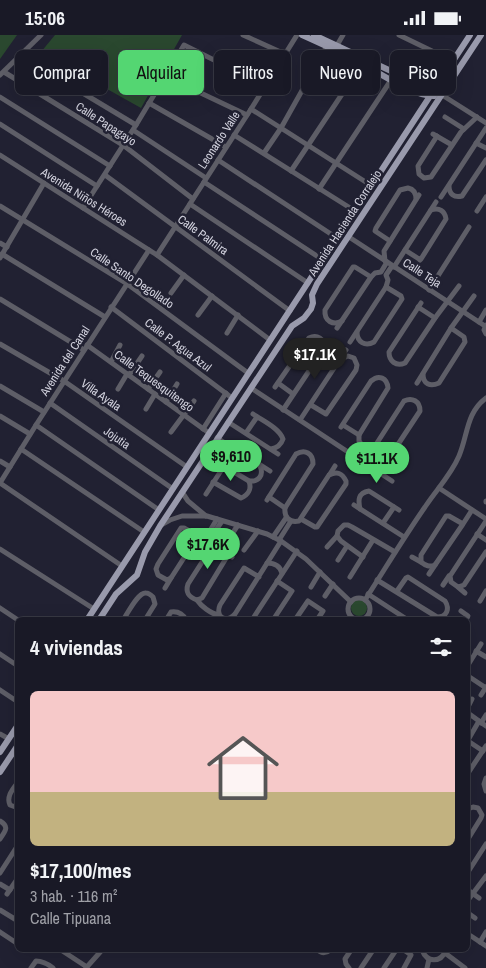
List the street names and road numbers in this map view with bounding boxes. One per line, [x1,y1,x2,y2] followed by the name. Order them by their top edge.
[73,98,139,150] street label: Calle Papagayo
[194,108,244,172] street label: Leonardo Valle
[37,163,130,230] street label: Avenida Niños Héroes
[304,167,385,280] street label: Avenida Hacienda Corralejo
[174,211,232,259] street label: Calle Palmira
[87,244,177,312] street label: Calle Santo Degollado
[400,255,445,292] street label: Calle Teja
[141,315,215,375] street label: Calle P. Agua Azul
[36,323,94,400] street label: Avenida del Canal
[111,347,197,415] street label: Calle Tequesquitengo
[78,375,125,415] street label: Villa Ayala
[101,423,134,453] street label: Jojutia

